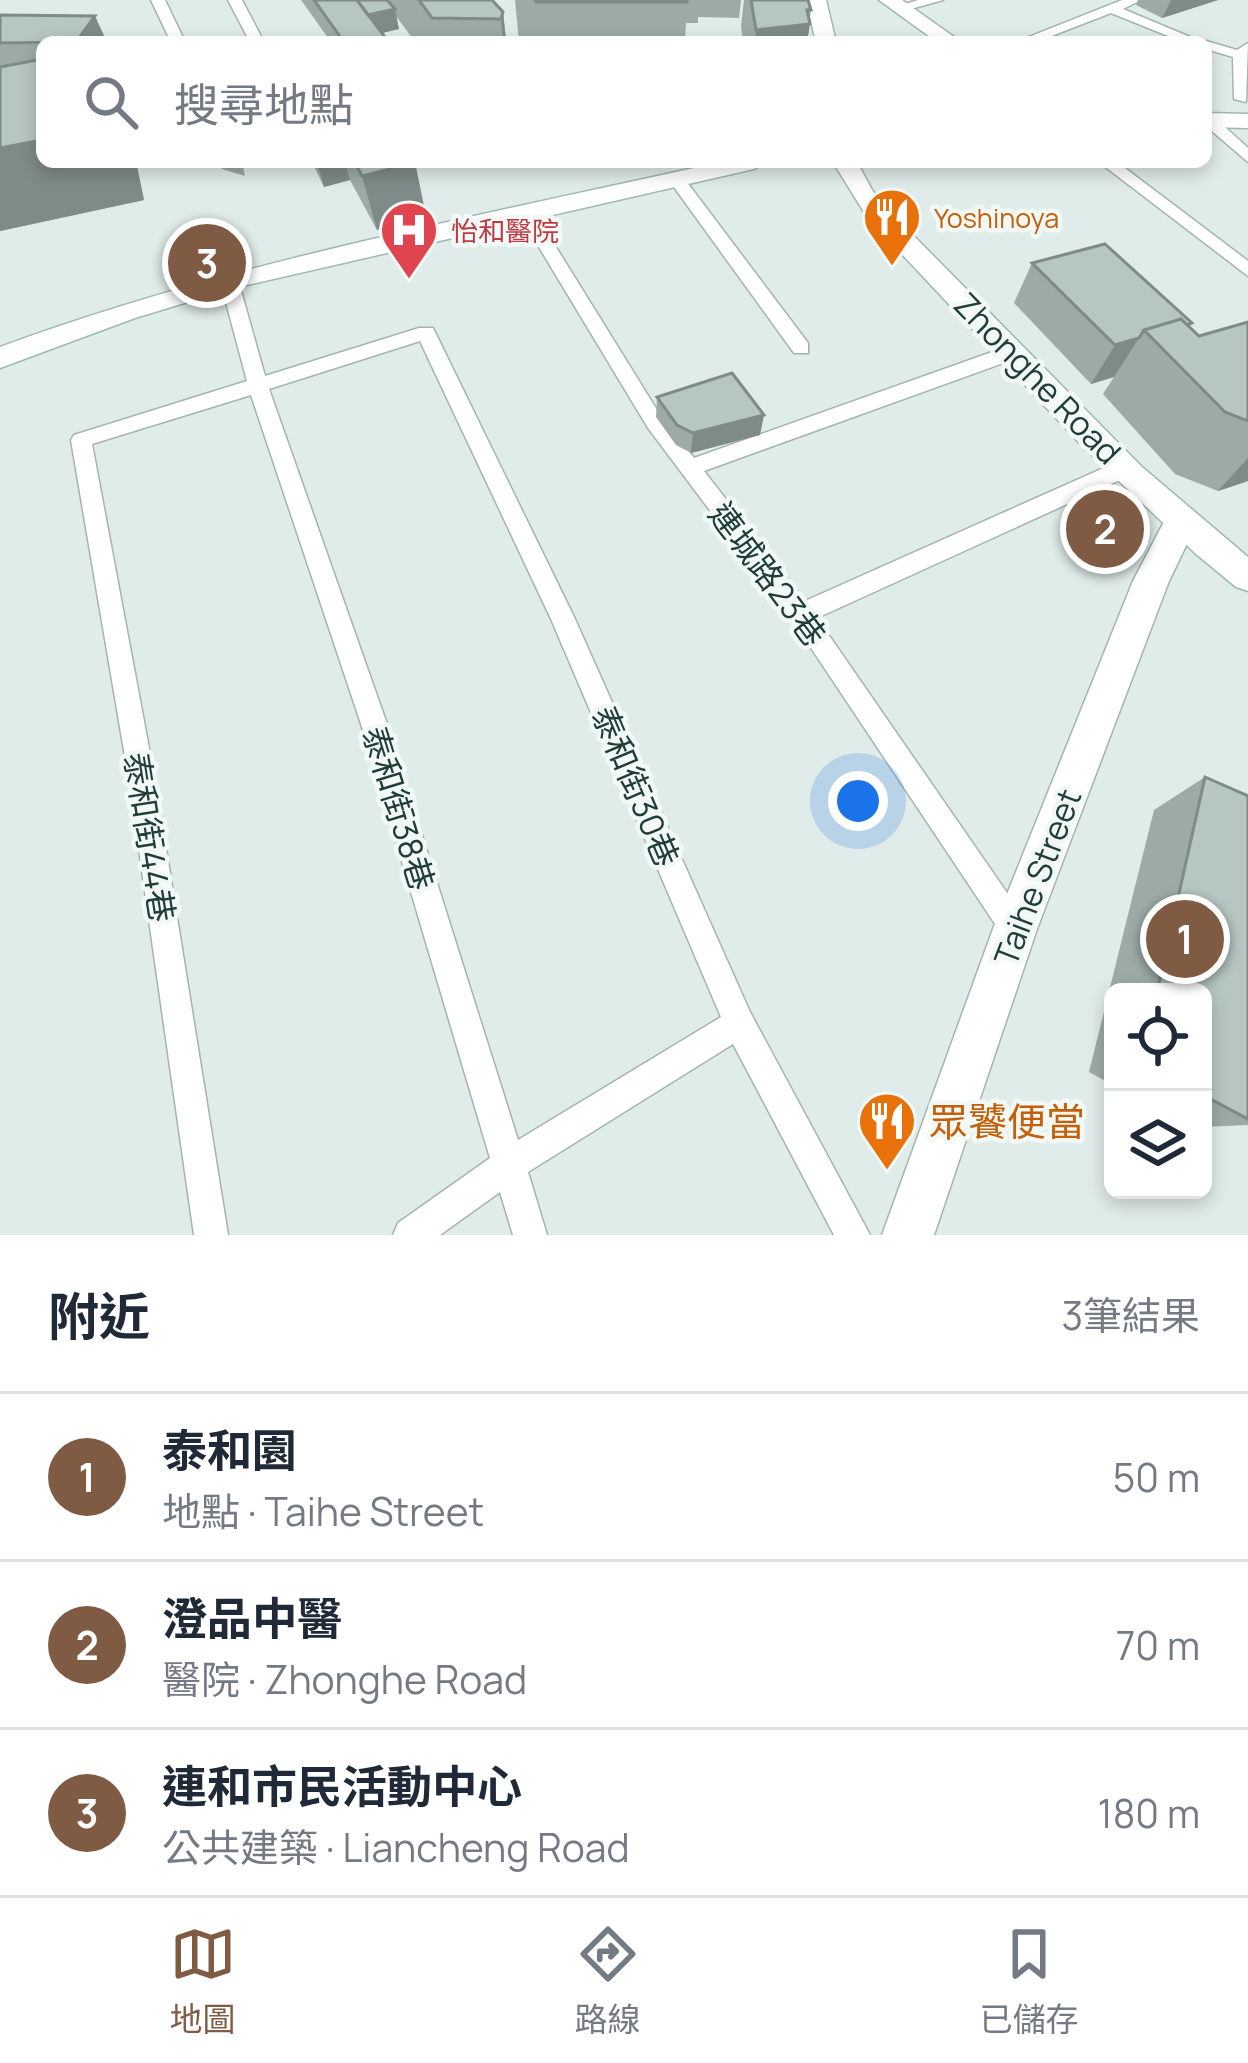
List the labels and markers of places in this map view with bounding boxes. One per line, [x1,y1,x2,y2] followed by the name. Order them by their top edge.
[861,186,923,268] restaurant icon: Yoshinoya
[378,199,440,281] hospital icon: 怡和醫院
[934,199,1059,236] place label: Yoshinoya
[451,212,559,249] place label: 怡和醫院
[168,218,246,308] pin: 3
[1066,484,1144,574] pin: 2
[1146,894,1224,984] pin: 1
[856,1090,918,1172] restaurant icon: 眾饕便當
[929,1094,1085,1148] place label: 眾饕便當

